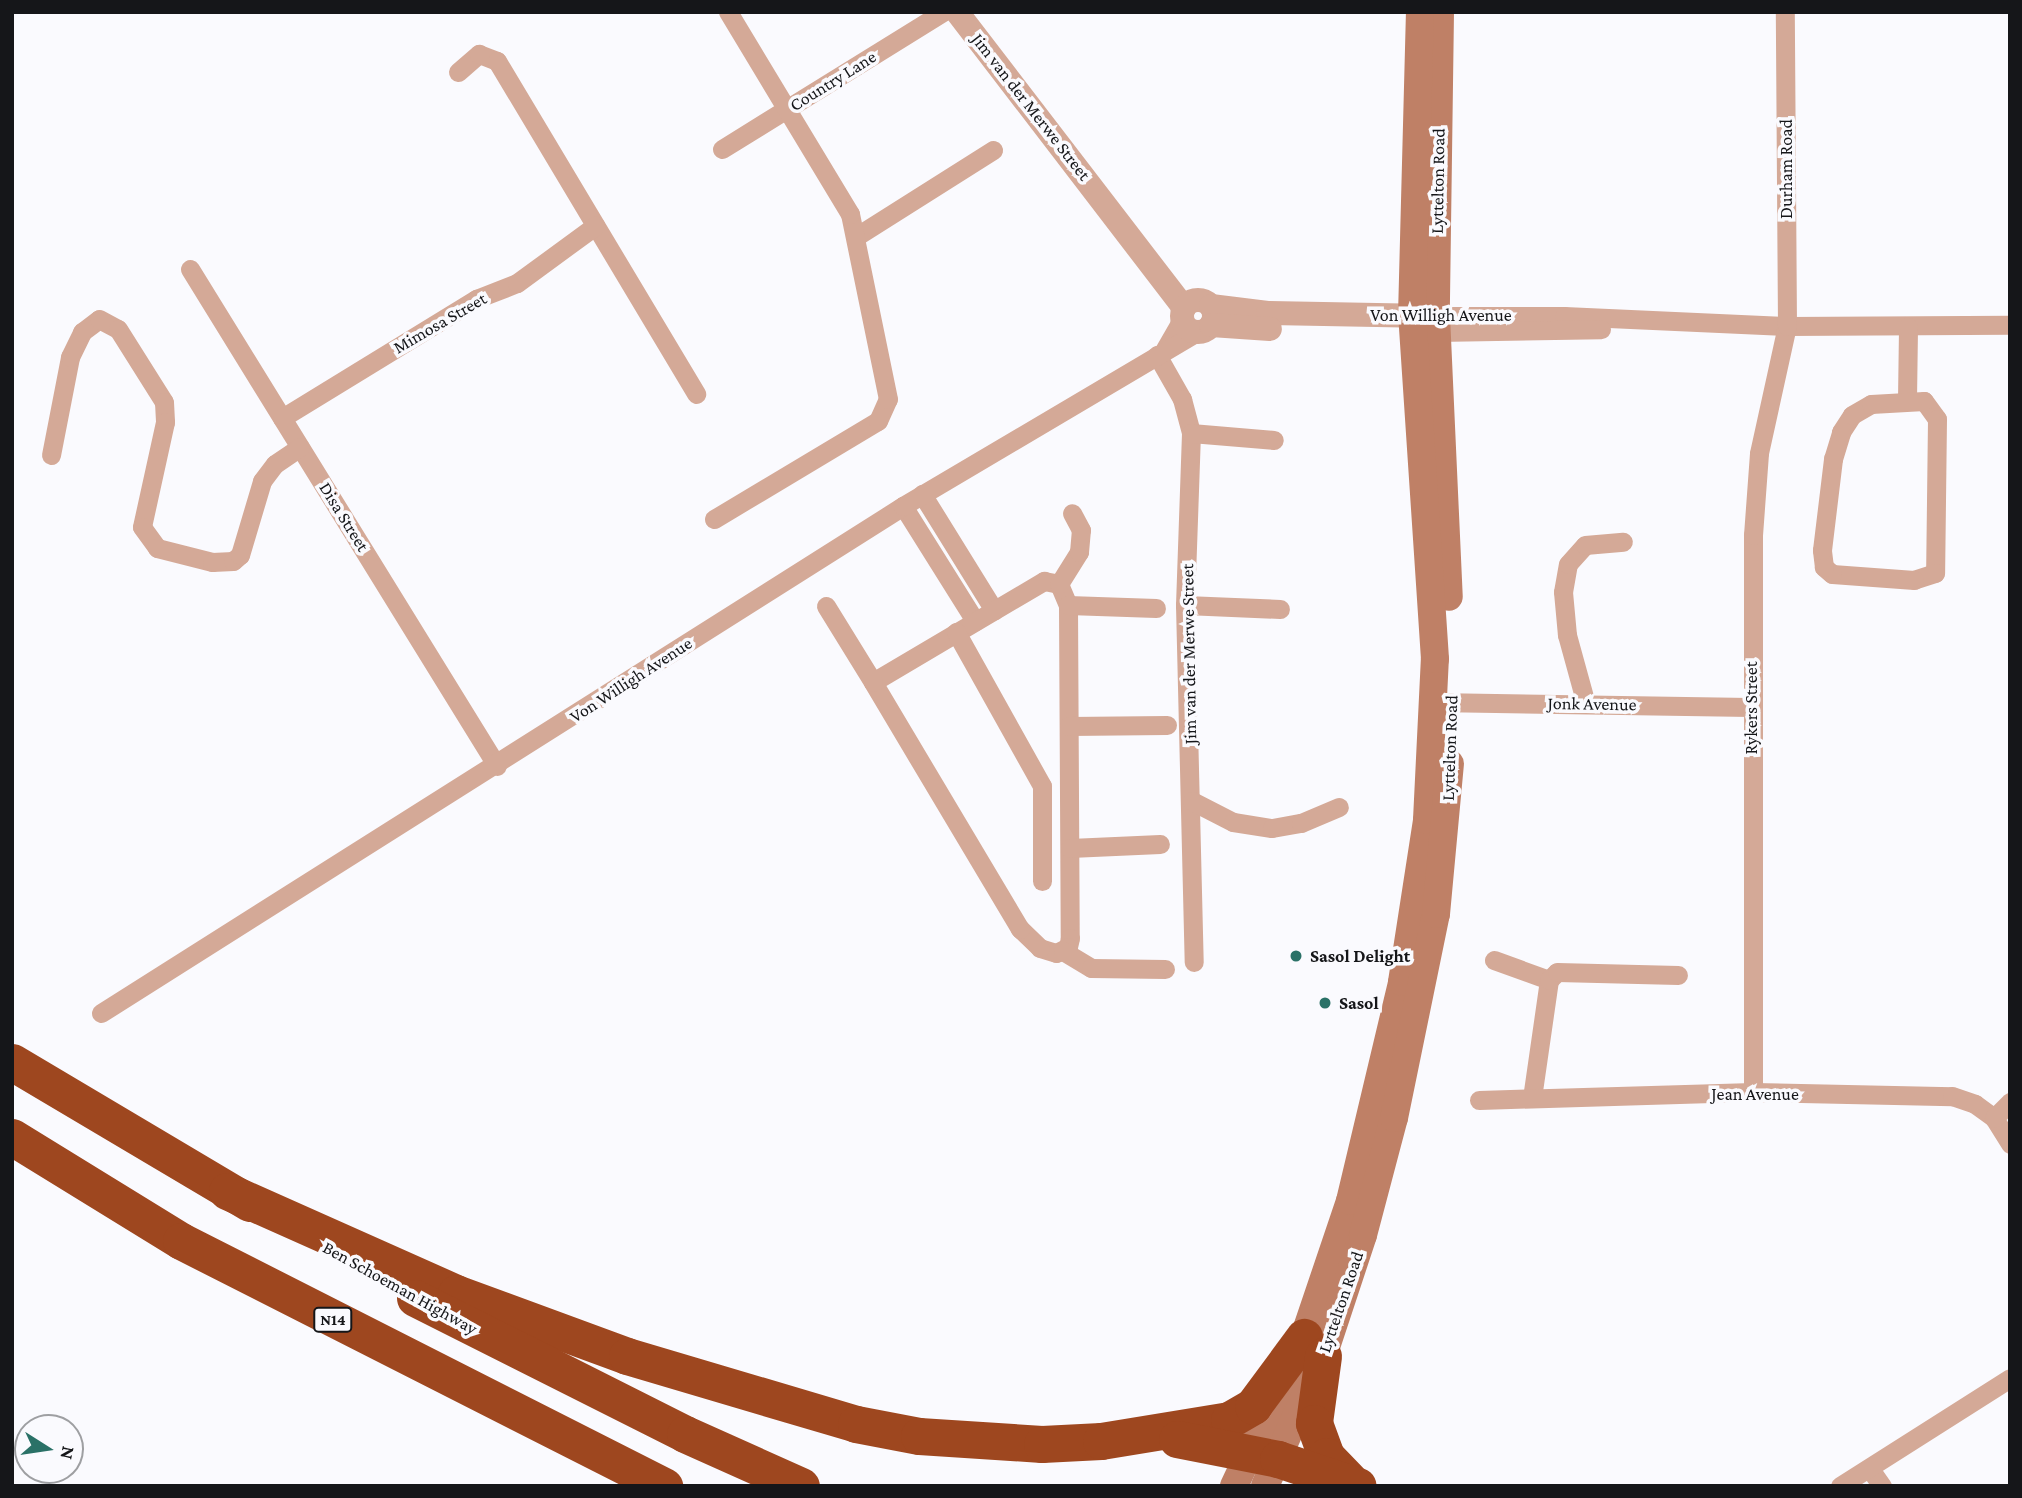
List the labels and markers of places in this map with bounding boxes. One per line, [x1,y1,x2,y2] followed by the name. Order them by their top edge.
[1310,945,1410,967] place label: Sasol Delight
[1288,948,1304,964] marker: Sasol Delight
[1339,992,1379,1014] place label: Sasol
[1317,995,1333,1011] marker: Sasol

